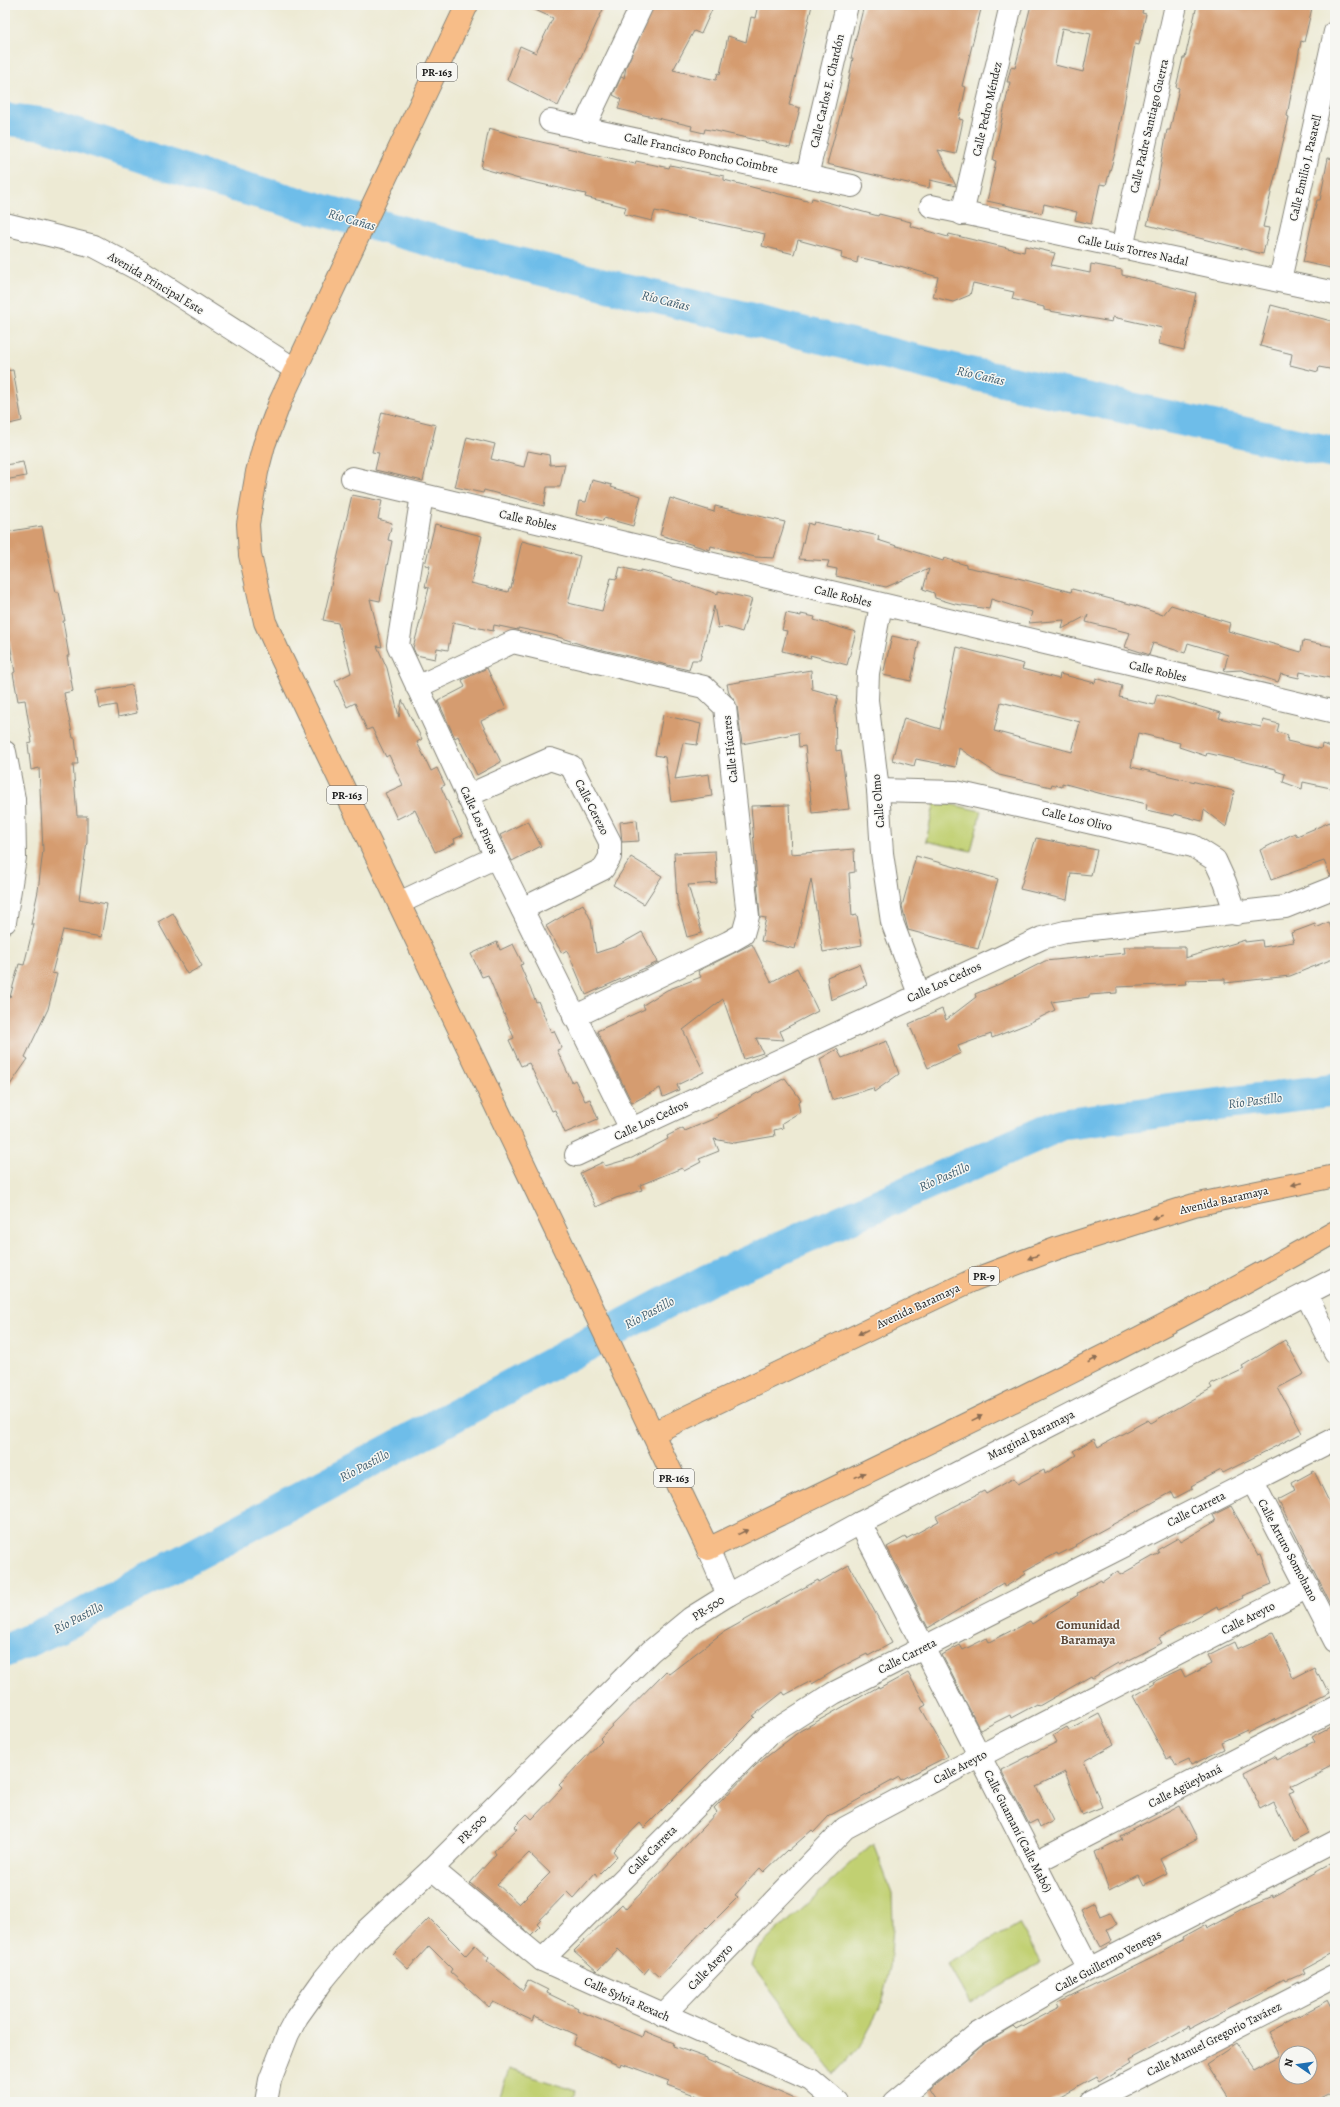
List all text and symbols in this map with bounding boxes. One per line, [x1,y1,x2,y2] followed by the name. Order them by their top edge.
[806,32,848,150] street label: Calle Carlos E. Chardón
[1126,57,1172,195] street label: Calle Padre Santiago Guerra
[968,60,1006,158] street label: Calle Pedro Méndez
[417,63,457,81] road number: PR-163
[1285,113,1325,223] street label: Calle Emilio J. Pasarell
[623,129,779,177] street label: Calle Francisco Poncho Coimbre
[326,205,378,235] water label: Río Cañas
[1076,231,1190,270] street label: Calle Luis Torres Nadal
[104,247,207,318] street label: Avenida Principal Este
[640,286,692,315] water label: Río Cañas
[955,362,1007,389] water label: Río Cañas
[498,506,559,534] street label: Calle Robles
[812,581,874,611] street label: Calle Robles
[1128,657,1189,685] street label: Calle Robles
[718,714,741,783] street label: Calle Húcares
[868,773,888,829] street label: Calle Olmo
[571,776,613,838] street label: Calle Cerezo
[456,783,502,857] street label: Calle Los Pinos
[327,786,367,804] road number: PR-163
[1040,803,1114,835] street label: Calle Los Olivo
[904,958,984,1006] street label: Calle Los Cedros
[1227,1089,1283,1112] water label: Río Pastillo
[611,1096,691,1144] street label: Calle Los Cedros
[916,1158,972,1195] water label: Río Pastillo
[1291,1181,1303,1187] one-way arrow
[1177,1182,1270,1218] street label: Avenida Baramaya
[1151,1214,1163,1220] one-way arrow
[1027,1255,1039,1261] one-way arrow
[969,1267,999,1285] road number: PR-9
[873,1279,963,1333] street label: Avenida Baramaya
[621,1292,677,1333] water label: Río Pastillo
[857,1329,869,1335] one-way arrow
[1087,1357,1099,1363] one-way arrow
[985,1406,1078,1464] street label: Marginal Baramaya
[971,1415,983,1422] one-way arrow
[336,1445,392,1486] water label: Río Pastillo
[654,1469,694,1487] road number: PR-163
[854,1472,865,1478] one-way arrow
[1164,1487,1228,1531] street label: Calle Carreta
[1254,1496,1322,1604] street label: Calle Arturo Somohano
[737,1529,748,1535] one-way arrow
[689,1592,727,1624] street label: PR-500
[50,1598,106,1637] water label: Río Pastillo
[1218,1598,1278,1638] street label: Calle Areyto
[1056,1616,1120,1648] district label: Comunidad Baramaya
[875,1634,939,1678] street label: Calle Carreta
[930,1746,990,1788] street label: Calle Areyto
[1145,1760,1225,1811] street label: Calle Agüeybaná
[980,1767,1056,1895] street label: Calle Guamaní (Calle Mabó)
[454,1811,490,1847] street label: PR-500
[624,1821,681,1878] street label: Calle Carreta
[1052,1926,1164,1996] street label: Calle Guillermo Venegas
[684,1940,736,1994] street label: Calle Areyto
[582,1973,673,2025] street label: Calle Sylvia Rexach
[1144,1998,1284,2080] street label: Calle Manuel Gregorio Tavárez
[1278,2045,1318,2085] north arrow
[1281,2057,1297,2068] text: N

